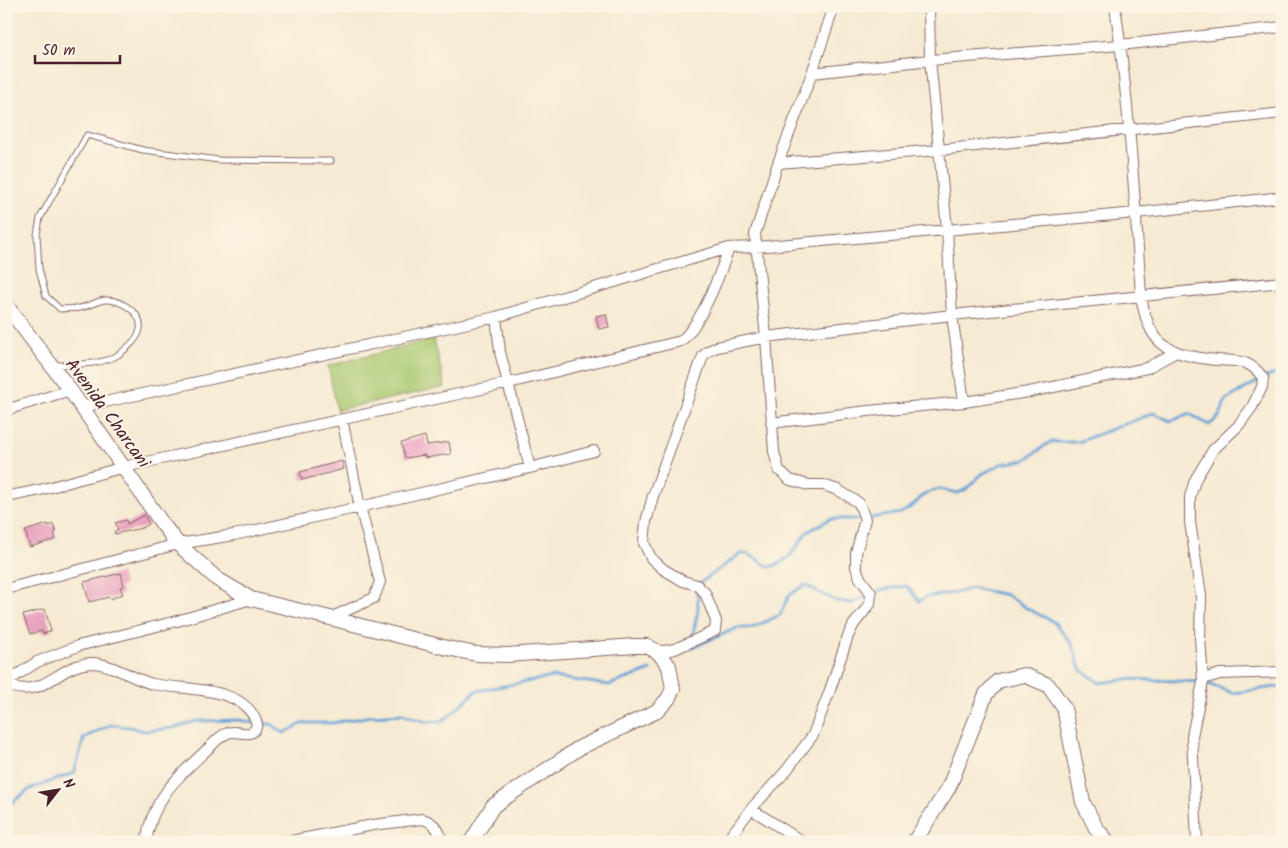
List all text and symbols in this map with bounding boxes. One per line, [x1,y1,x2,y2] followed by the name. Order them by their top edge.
[35,32,120,64] scale bar
[42,39,76,63] text: 50 m
[57,353,157,476] street label: Avenida Charcani
[32,766,82,816] north arrow
[57,774,80,793] text: N

